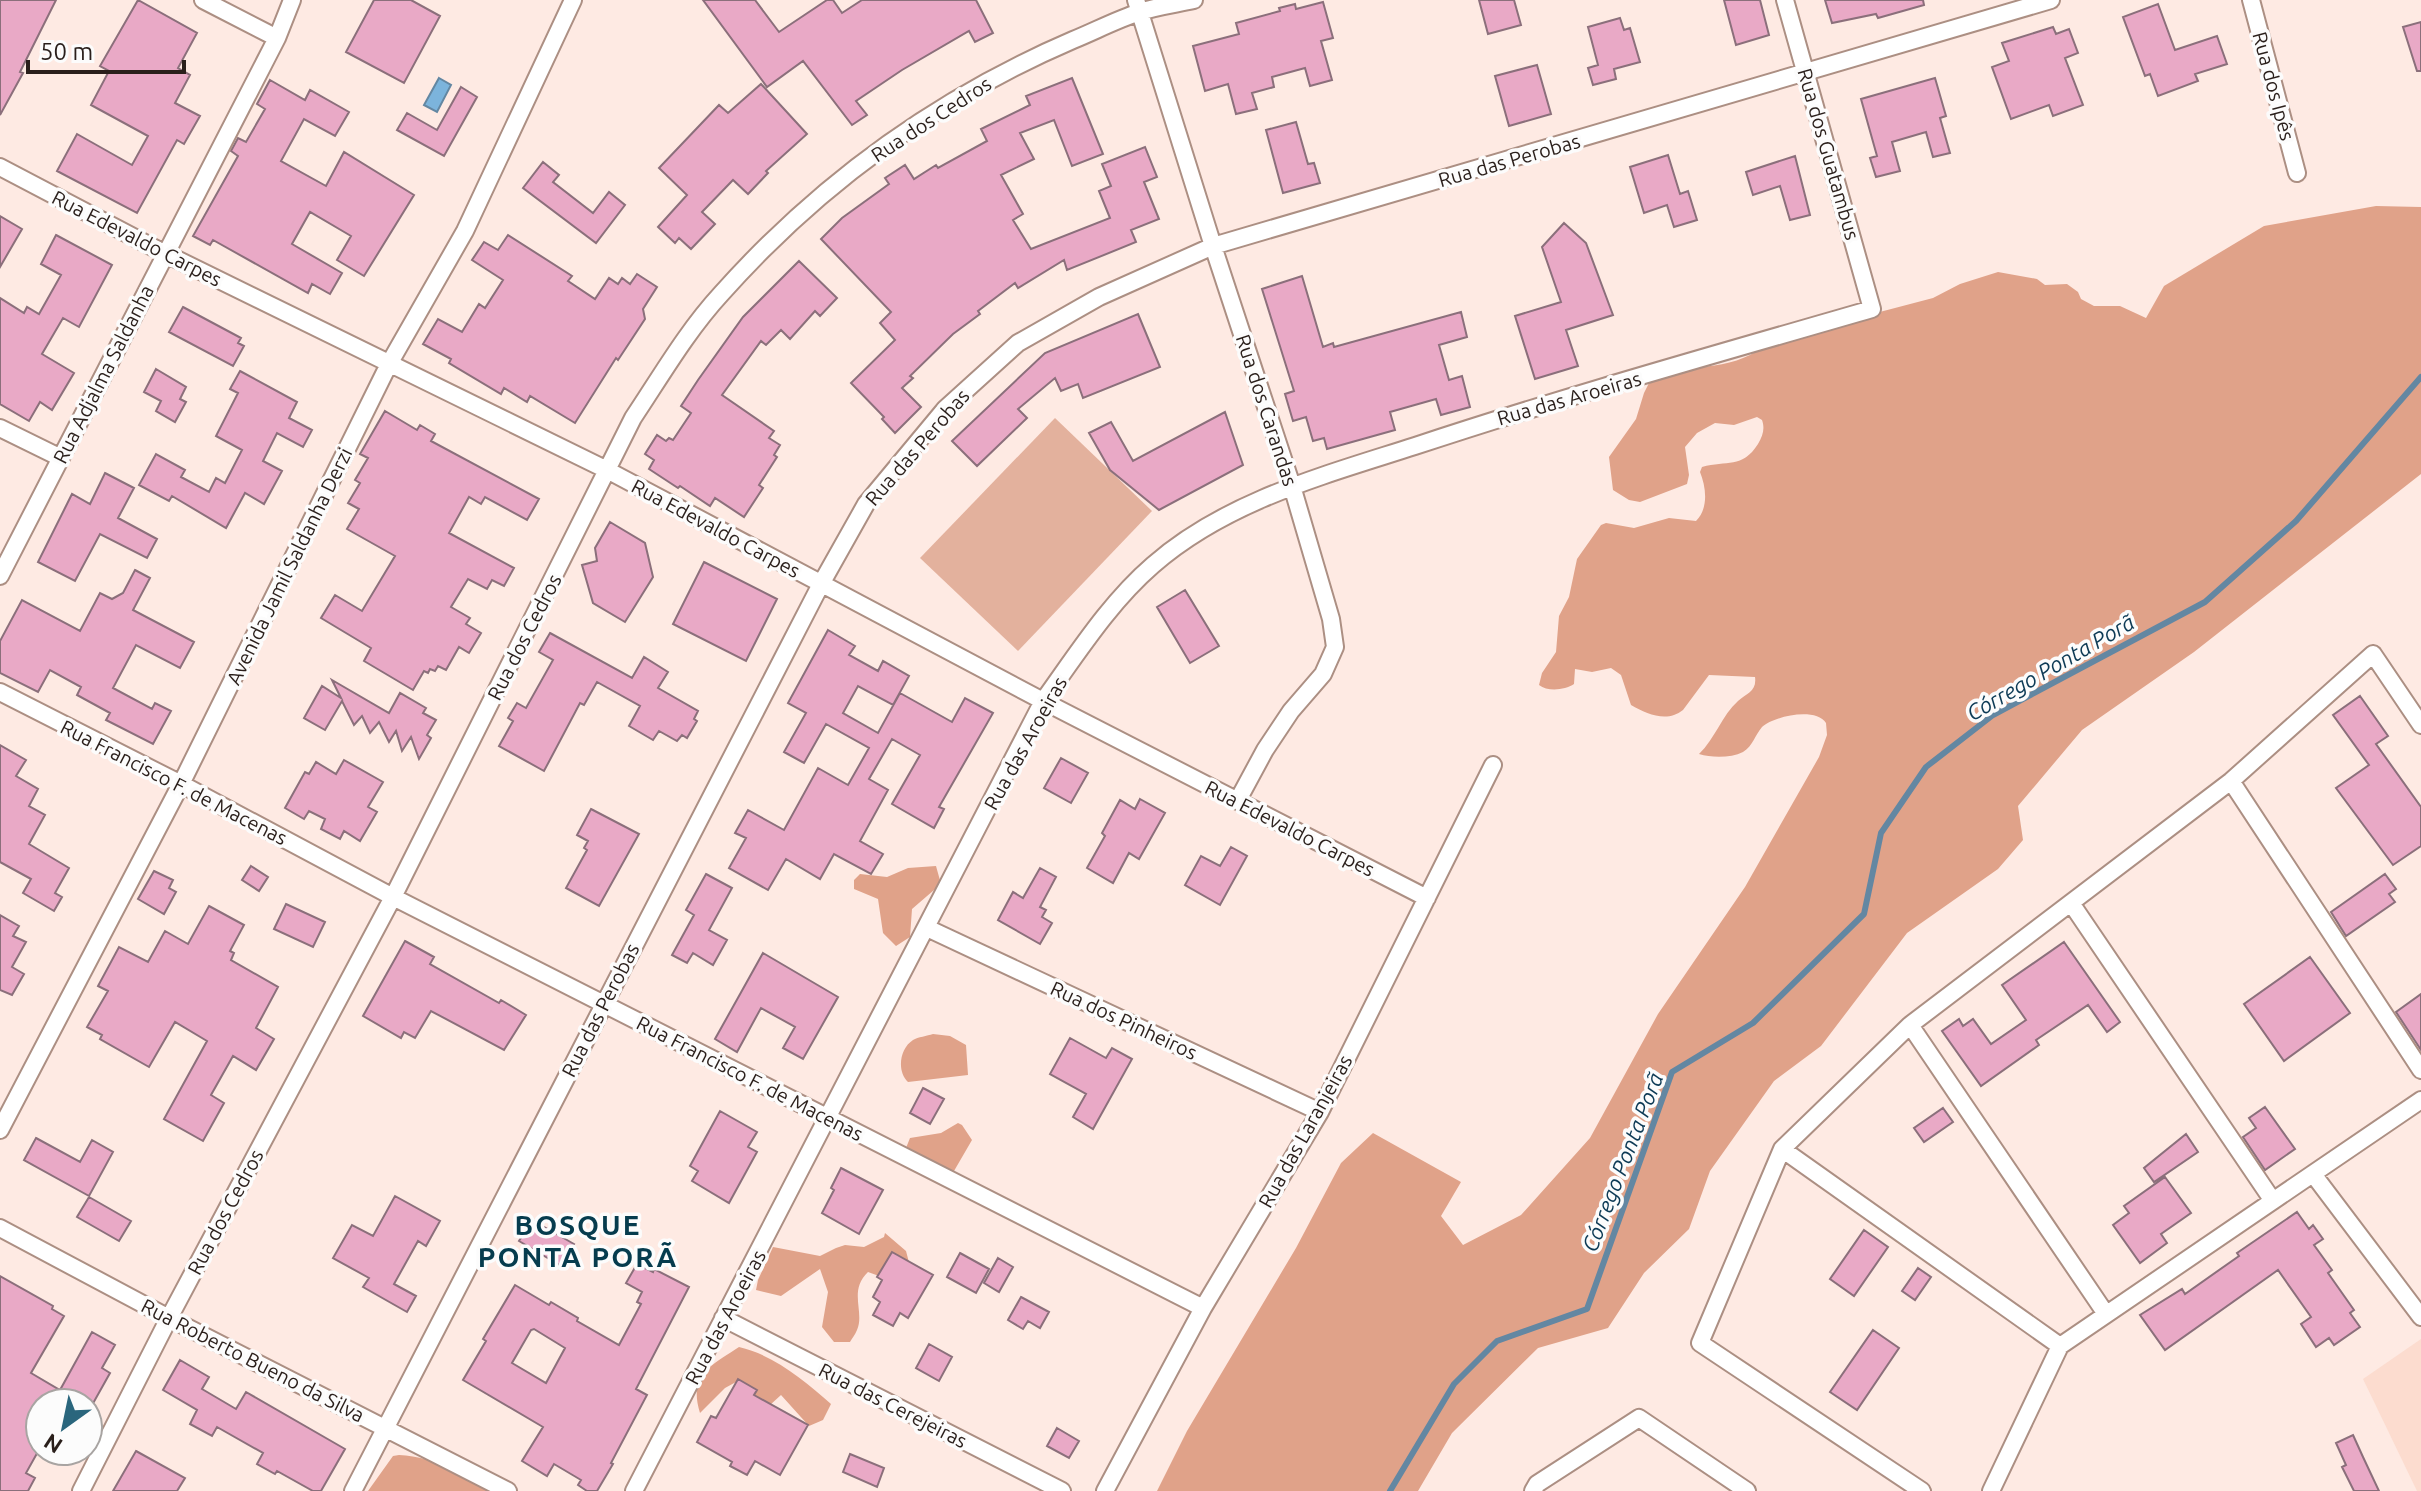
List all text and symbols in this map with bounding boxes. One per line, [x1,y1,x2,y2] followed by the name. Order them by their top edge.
[28,24,184,74] scale bar
[2248,29,2300,143] street label: Rua dos Ipês
[40,38,93,65] text: 50 m
[1793,66,1865,242] street label: Rua dos Guatambus
[867,72,995,166] street label: Rua dos Cedros
[1435,129,1583,191] street label: Rua das Perobas
[48,185,226,291] street label: Rua Edevaldo Carpes
[48,281,158,467] street label: Rua Adjalma Saldanha
[1232,331,1302,489] street label: Rua dos Carandas
[1494,366,1644,430] street label: Rua das Aroeiras
[860,384,974,510] street label: Rua das Perobas
[221,444,357,688] street label: Avenida Jamil Saldanha Derzi
[628,474,804,582] street label: Rua Edevaldo Carpes
[482,570,566,704] street label: Rua dos Cedros
[1962,609,2138,725] water label: Córrego Ponta Porã
[979,672,1071,814] street label: Rua das Aroeiras
[57,715,291,849] street label: Rua Francisco F. de Macenas
[1201,775,1379,881] street label: Rua Edevaldo Carpes
[556,940,644,1080] street label: Rua das Perobas
[1047,976,1201,1064] street label: Rua dos Pinheiros
[633,1011,867,1145] street label: Rua Francisco F. de Macenas
[1253,1051,1357,1211] street label: Rua das Laranjeiras
[1576,1069,1668,1255] water label: Córrego Ponta Porã
[182,1146,268,1278] street label: Rua dos Cedros
[478,1209,678,1272] district label: BOSQUE PONTA PORÃ
[680,1246,770,1388] street label: Rua das Aroeiras
[138,1294,368,1426] street label: Rua Roberto Bueno da Silva
[815,1358,971,1452] street label: Rua das Cerejeiras
[24,1387,104,1467] north arrow
[39,1429,67,1459] text: N

